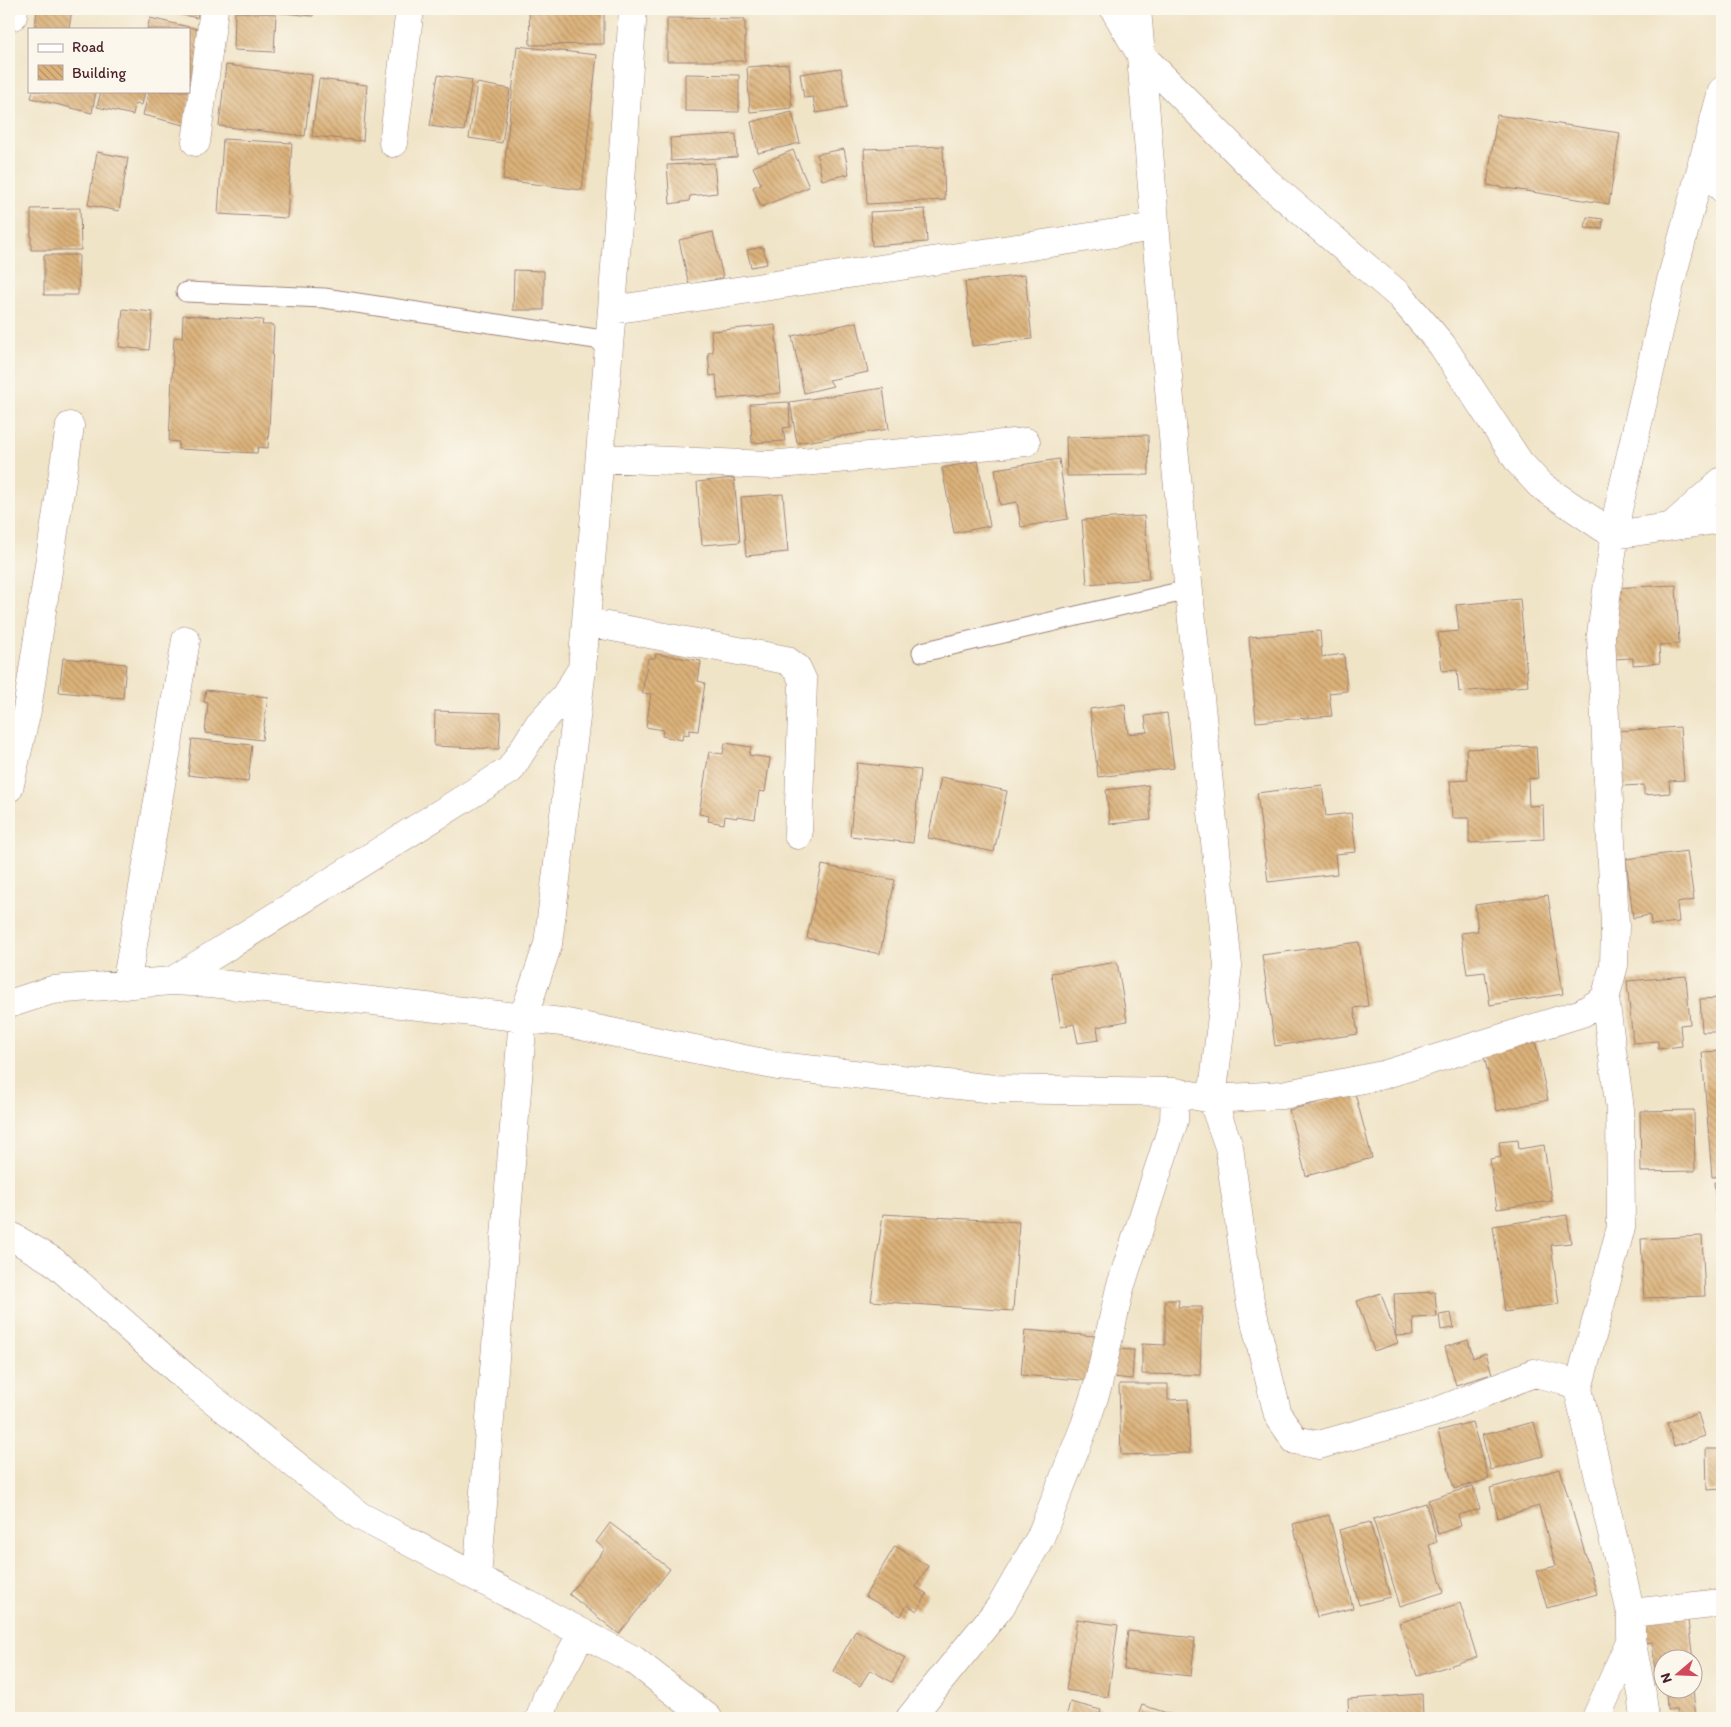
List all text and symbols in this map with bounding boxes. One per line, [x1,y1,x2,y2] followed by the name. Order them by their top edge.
[28,28,190,92] legend
[72,38,105,56] text: Road
[72,64,126,82] text: Building
[1654,1650,1704,1700] north arrow
[1657,1671,1676,1685] text: N

